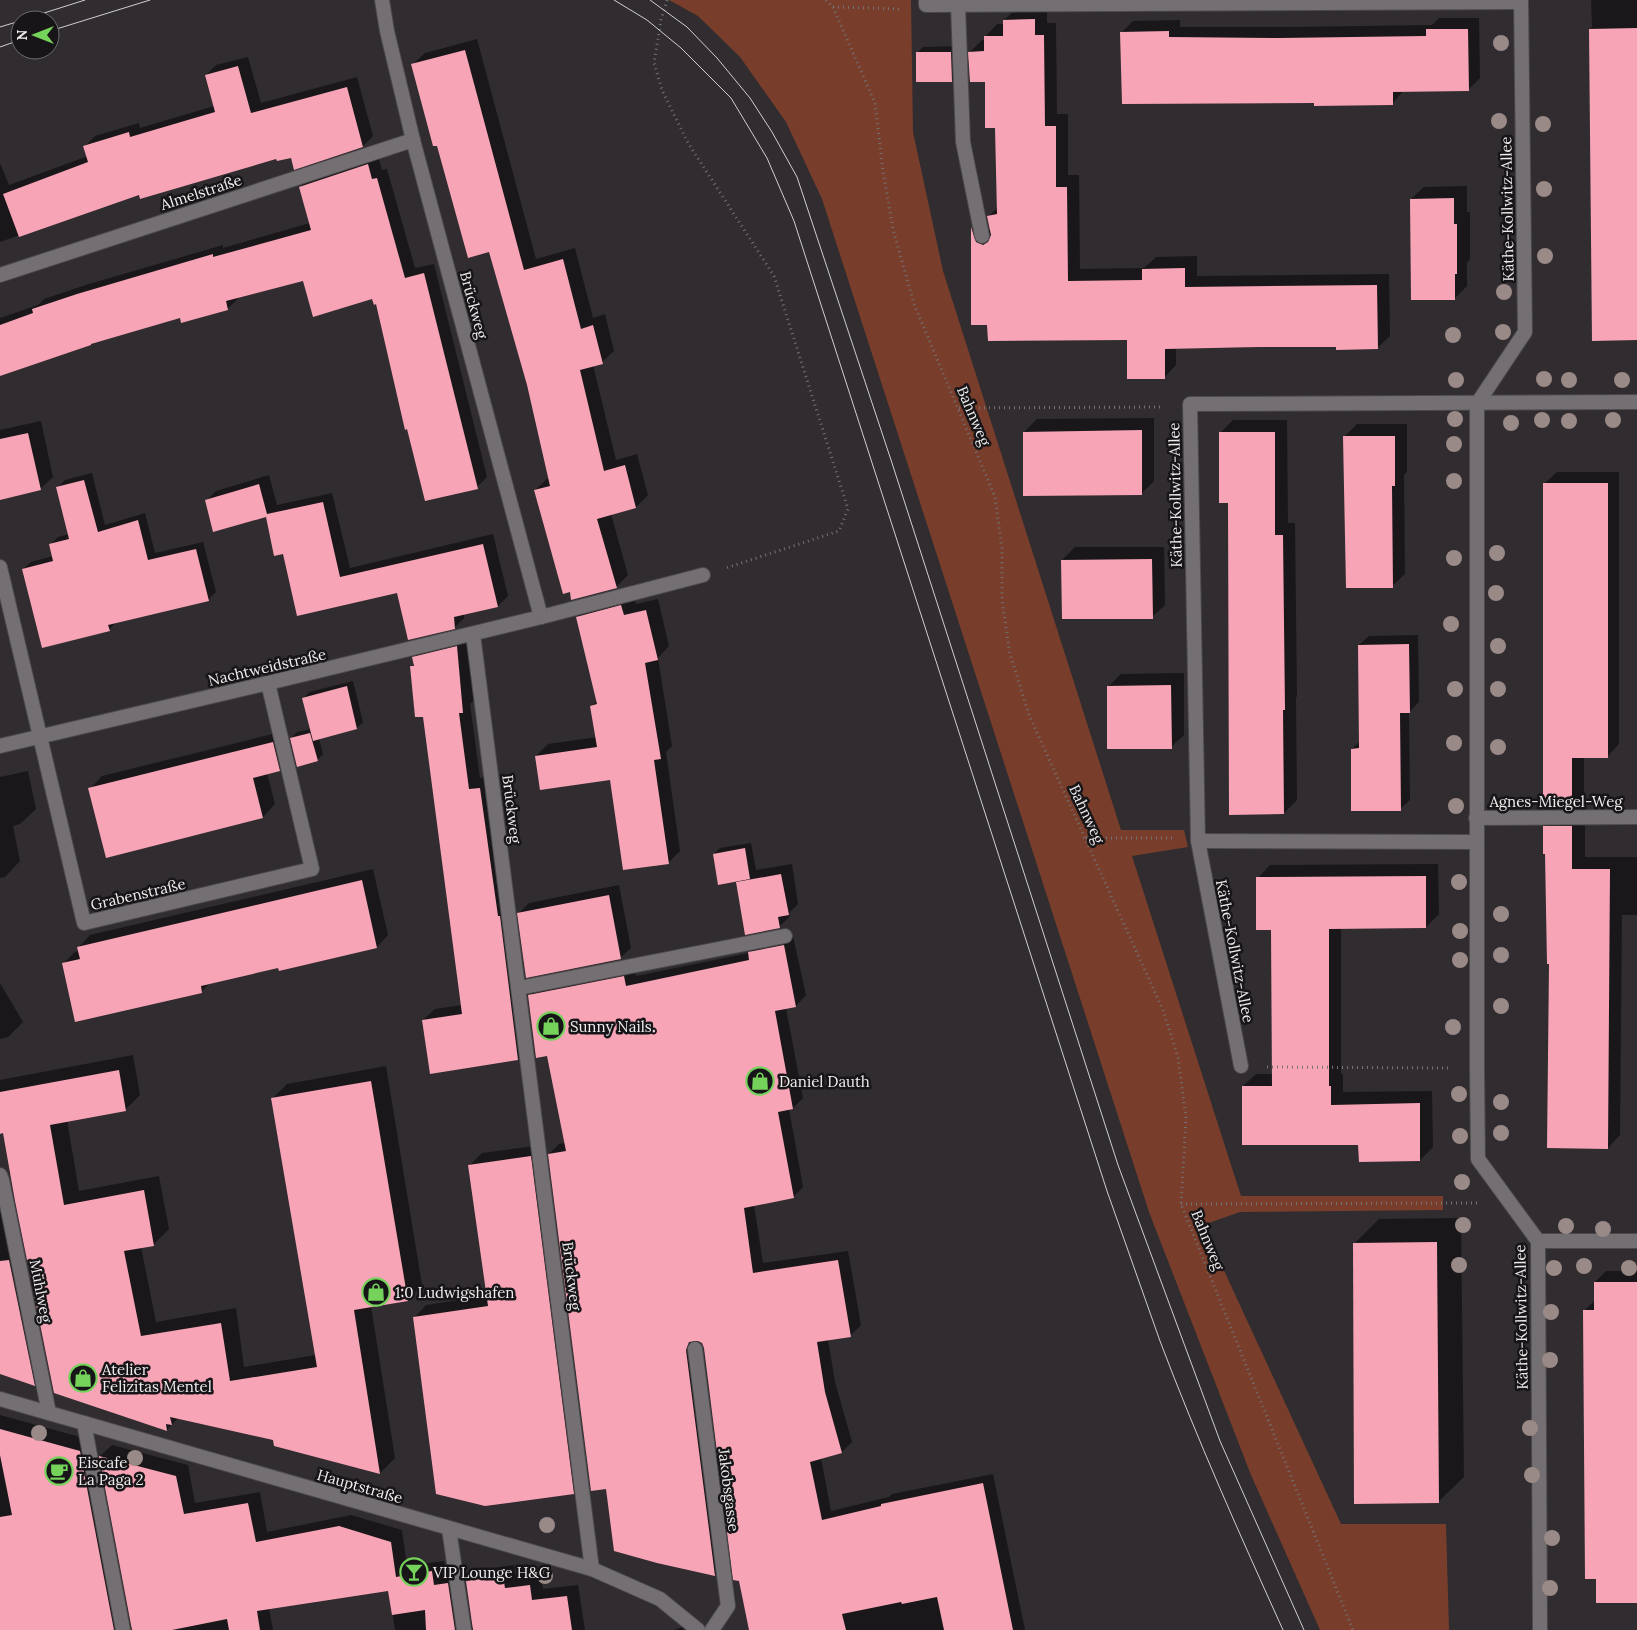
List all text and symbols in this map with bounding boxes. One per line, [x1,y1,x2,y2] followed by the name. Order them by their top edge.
[10,10,60,60] north arrow
[13,29,31,40] text: N
[1496,136,1518,282] street label: Käthe-Kollwitz-Allee
[157,170,244,214] street label: Almelstraße
[456,269,492,341] street label: Brückweg
[953,383,995,449] street label: Bahnweg
[1164,422,1186,568] street label: Käthe-Kollwitz-Allee
[206,644,328,690] street label: Nachtweidstraße
[498,774,526,845] street label: Brückweg
[1065,781,1109,847] street label: Bahnweg
[1488,792,1623,811] street label: Agnes-Miegel-Weg
[89,874,187,914] street label: Grabenstraße
[1212,878,1258,1024] street label: Käthe-Kollwitz-Allee
[536,1011,566,1041] shop icon: Sunny Nails.
[570,1017,655,1036] place label: Sunny Nails.
[745,1066,775,1096] shop icon: Daniel Dauth
[779,1072,870,1091] place label: Daniel Dauth
[1187,1207,1229,1273] street label: Bahnweg
[558,1241,586,1312] street label: Brückweg
[1510,1244,1532,1390] street label: Käthe-Kollwitz-Allee
[26,1258,57,1325] street label: Mühlweg
[361,1277,391,1307] shop icon: 1:0 Ludwigshafen
[395,1283,514,1302] place label: 1:0 Ludwigshafen
[101,1360,212,1396] place label: Atelier Felizitas Mentel
[68,1363,98,1393] shop icon: Atelier Felizitas Mentel
[714,1446,744,1533] street label: Jakobsgasse
[78,1453,143,1489] place label: Eiscafe La Paga 2
[44,1456,74,1486] cafe icon: Eiscafe La Paga 2
[315,1465,405,1507] street label: Hauptstraße
[399,1557,429,1587] bar icon: VIP Lounge H&G
[432,1563,551,1582] place label: VIP Lounge H&G

